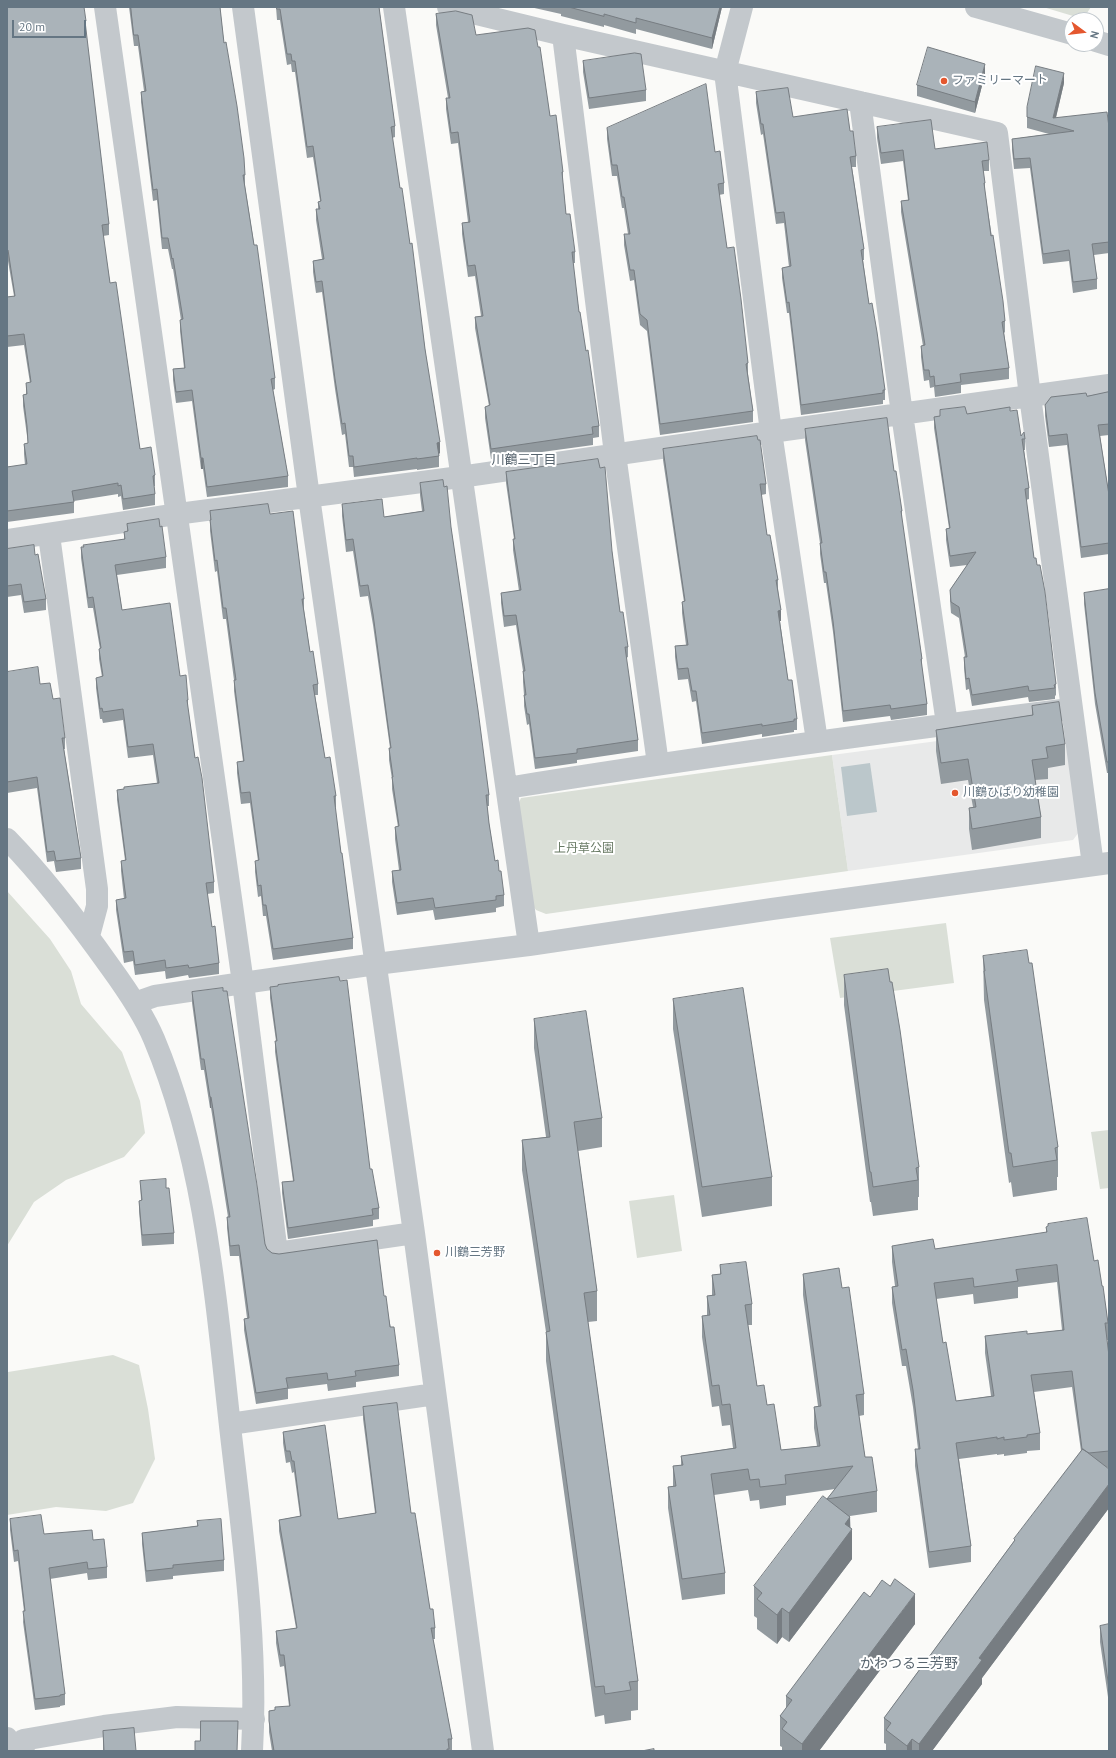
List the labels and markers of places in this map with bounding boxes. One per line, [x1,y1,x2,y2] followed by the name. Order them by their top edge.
[952,74,1048,88] place label: ファミリーマート
[939,76,949,86] marker: ファミリーマート
[963,786,1059,800] place label: 川鶴ひばり幼稚園
[950,788,960,798] marker: 川鶴ひばり幼稚園
[445,1246,505,1260] place label: 川鶴三芳野
[432,1248,442,1258] marker: 川鶴三芳野

